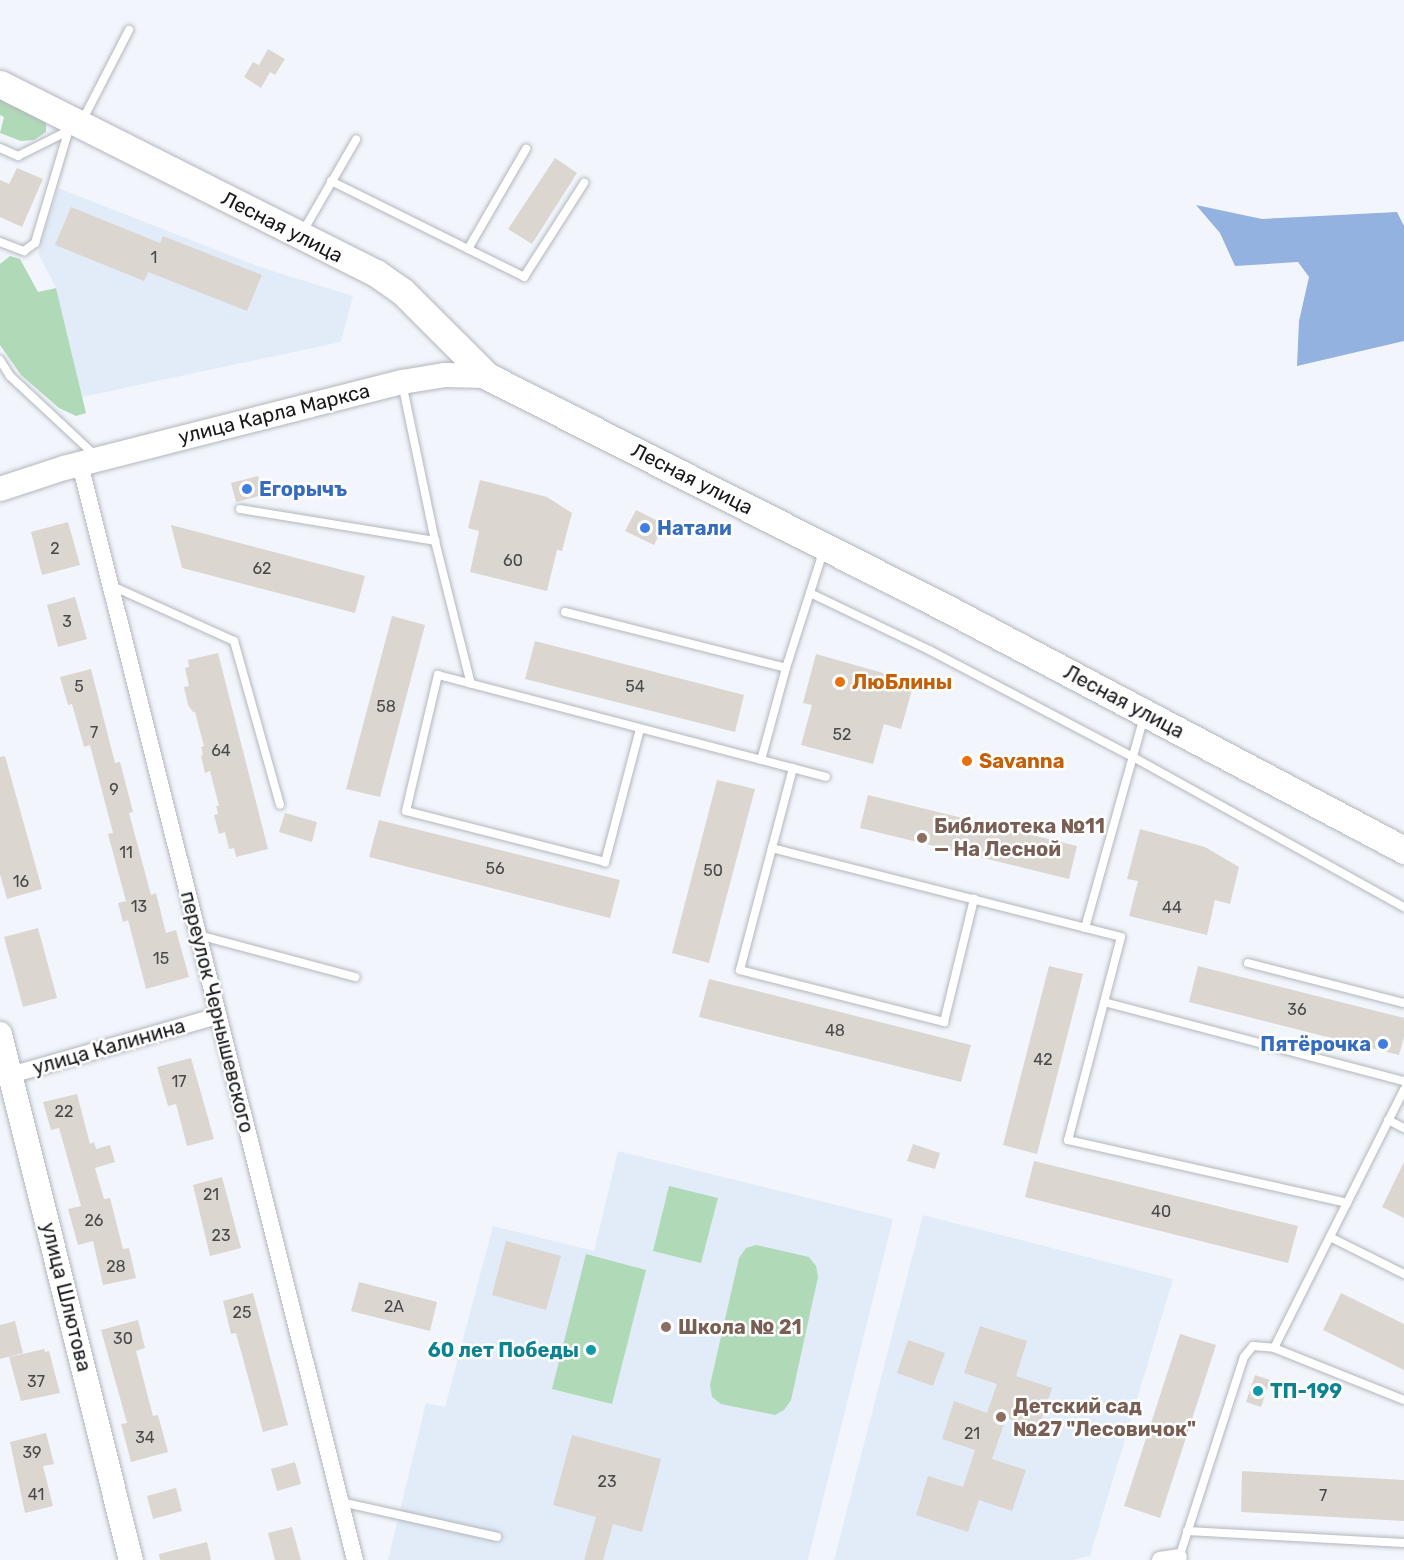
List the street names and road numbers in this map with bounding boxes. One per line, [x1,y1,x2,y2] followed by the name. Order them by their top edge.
[217,186,347,268] street label: Лесная улица
[176,379,372,449] street label: улица Карла Маркса
[627,438,757,520] street label: Лесная улица
[1060,660,1188,744] street label: Лесная улица
[175,889,259,1135] street label: переулок Чернышевского
[30,1014,188,1080] street label: улица Калинина
[36,1220,96,1374] street label: улица Шлютова

